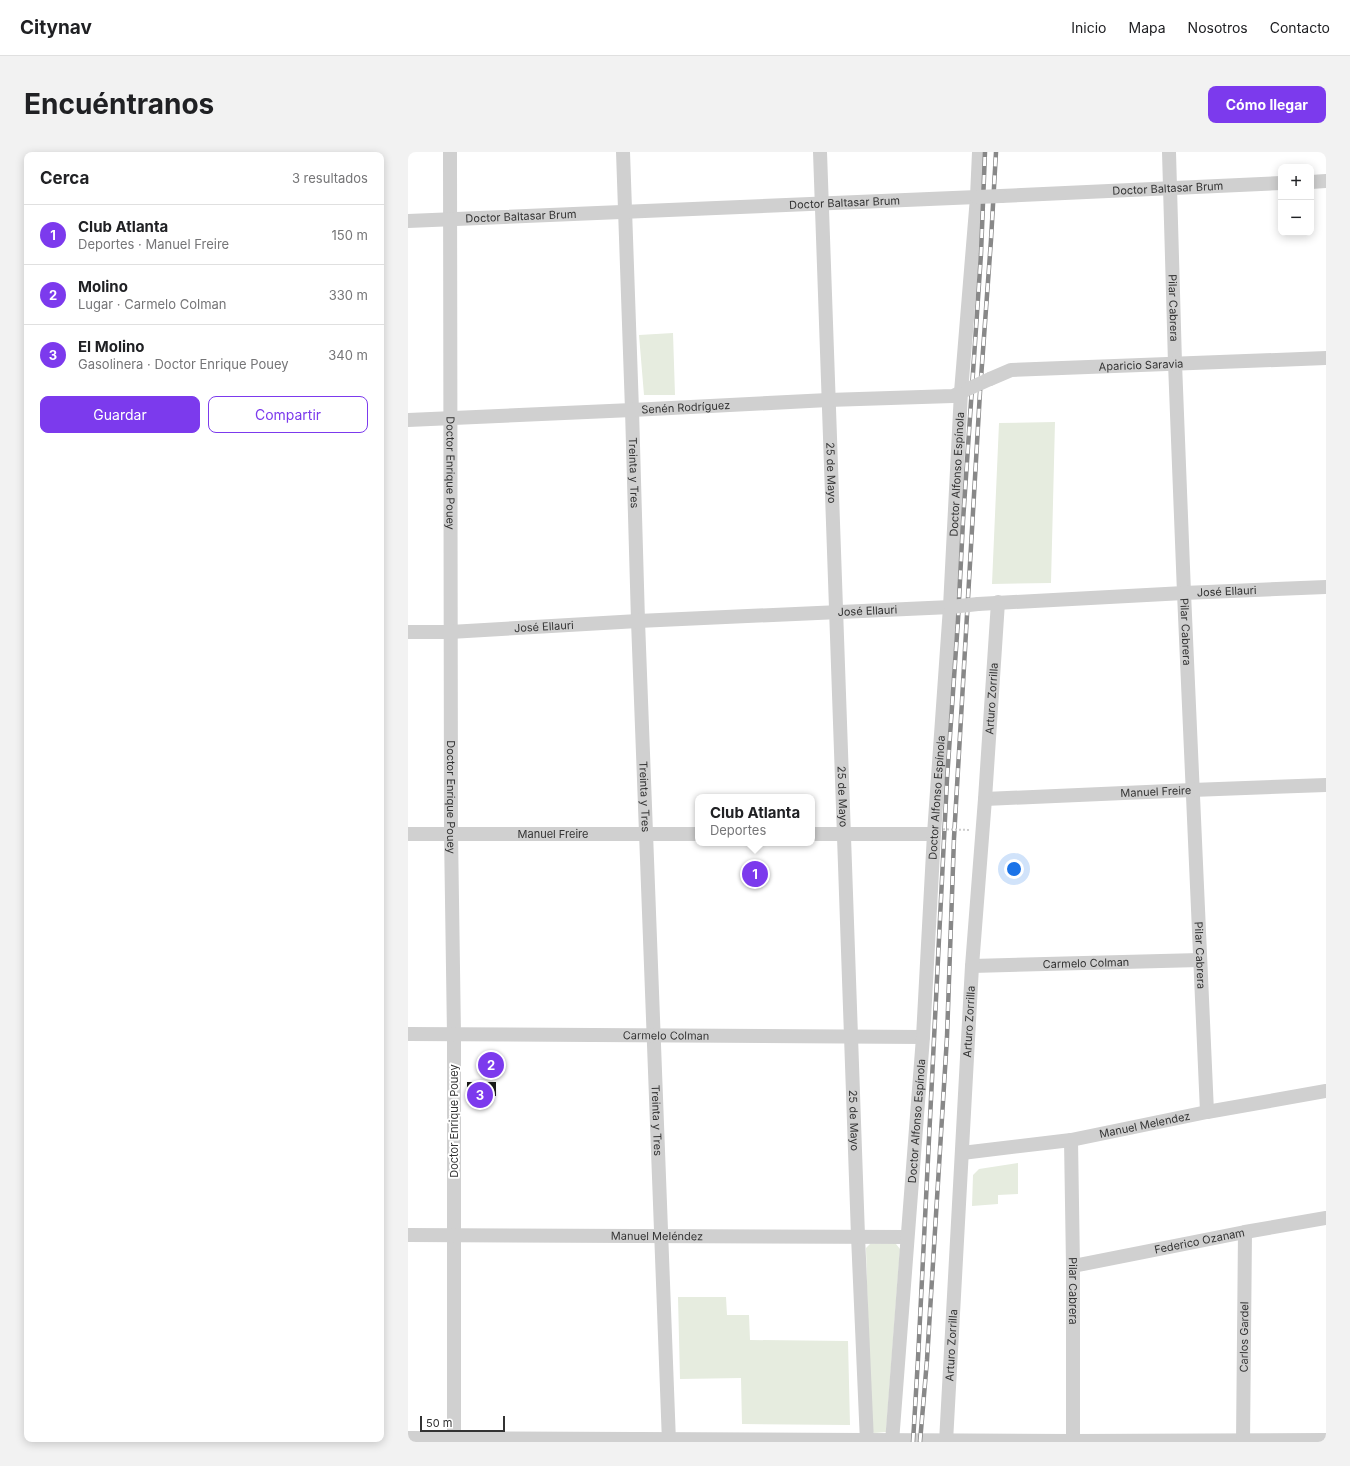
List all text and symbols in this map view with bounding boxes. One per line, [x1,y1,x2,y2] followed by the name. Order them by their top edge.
[20,16,92,39] text: Citynav
[1071,19,1107,36] text: Inicio
[1129,19,1166,36] text: Mapa
[1188,19,1248,36] text: Nosotros
[1270,19,1330,36] text: Contacto
[1208,86,1326,123] button: Cómo llegar
[24,87,214,121] text: Encuéntranos
[1278,164,1314,236] map controls
[1278,164,1314,200] button: +
[40,168,89,188] text: Cerca
[292,170,368,186] text: 3 resultados
[1112,179,1224,198] street label: Doctor Baltasar Brum
[789,193,900,212] street label: Doctor Baltasar Brum
[1278,200,1314,236] button: −
[465,207,577,226] street label: Doctor Baltasar Brum
[78,217,168,236] text: Club Atlanta
[50,227,56,243] text: 1
[332,227,368,243] text: 150 m
[78,236,229,252] text: Deportes · Manuel Freire
[1165,274,1181,342] street label: Pilar Cabrera
[78,277,128,296] text: Molino
[49,287,57,303] text: 2
[329,287,368,303] text: 330 m
[78,296,227,312] text: Lugar · Carmelo Colman
[78,337,145,356] text: El Molino
[49,347,57,363] text: 3
[328,347,368,363] text: 340 m
[78,356,289,372] text: Gasolinera · Doctor Enrique Pouey
[1098,356,1184,374] street label: Aparicio Saravia
[40,396,200,433] button: Guardar
[208,396,368,433] button: Compartir
[641,398,730,417] street label: Senén Rodríguez
[947,412,967,537] street label: Doctor Alfonso Espínola
[443,416,458,530] street label: Doctor Enrique Pouey
[626,437,642,509] street label: Treinta y Tres
[823,442,839,504] street label: 25 de Mayo
[1196,583,1257,599] street label: José Ellauri
[1177,598,1194,666] street label: Pilar Cabrera
[837,602,898,619] street label: José Ellauri
[514,618,574,635] street label: José Ellauri
[982,662,1001,735] street label: Arturo Zorrilla
[926,735,948,860] street label: Doctor Alfonso Espínola
[444,740,458,854] street label: Doctor Enrique Pouey
[636,761,653,833] street label: Treinta y Tres
[835,766,851,828] street label: 25 de Mayo
[1120,783,1192,800] street label: Manuel Freire
[695,794,815,846] popup
[710,803,800,822] text: Club Atlanta
[710,822,766,838] text: Deportes
[518,827,588,841] street label: Manuel Freire
[742,859,768,889] pin: 1
[1004,859,1024,879] your location
[1192,921,1209,989] street label: Pilar Cabrera
[1042,955,1129,971] street label: Carmelo Colman
[960,985,978,1058] street label: Arturo Zorrilla
[623,1028,709,1043] street label: Carmelo Colman
[478,1050,504,1080] pin: 2
[905,1058,928,1184] street label: Doctor Alfonso Espínola
[447,1064,461,1178] street label: Doctor Enrique Pouey
[467,1080,493,1110] pin: 3
[649,1085,665,1156] street label: Treinta y Tres
[846,1090,862,1152] street label: 25 de Mayo
[1098,1109,1191,1141] street label: Manuel Melendez
[1153,1225,1246,1257] street label: Federico Ozanam
[611,1229,703,1243] street label: Manuel Meléndez
[1066,1257,1080,1325] street label: Pilar Cabrera
[1237,1301,1251,1373] street label: Carlos Gardel
[942,1309,960,1382] street label: Arturo Zorrilla
[420,1414,505,1433] scale bar
[426,1416,452,1430] text: 50 m

